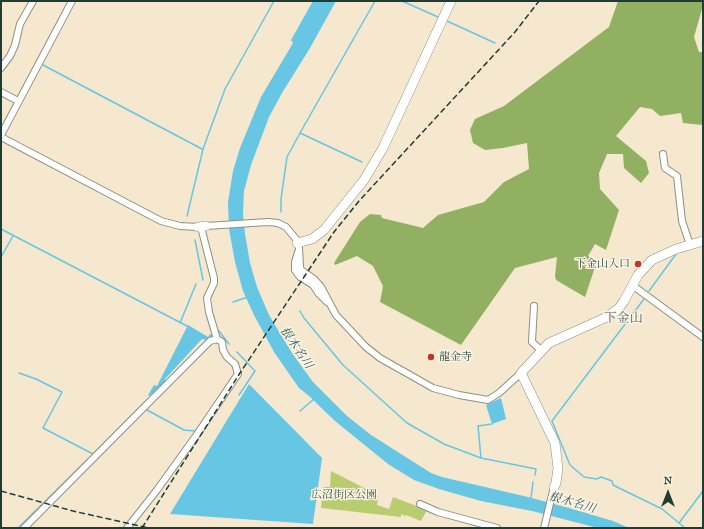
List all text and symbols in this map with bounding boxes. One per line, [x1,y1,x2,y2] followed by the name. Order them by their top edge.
[575,257,630,271] place label: 下金山入口
[633,259,643,269] marker: 下金山入口
[604,311,642,327] district label: 下金山
[277,324,315,372] water label: 根木名川
[439,350,472,364] place label: 龍金寺
[426,352,436,362] marker: 龍金寺
[648,473,688,513] north arrow
[664,474,672,487] text: N
[311,488,377,502] park label: 広沼街区公園
[547,489,597,517] water label: 根木名川

